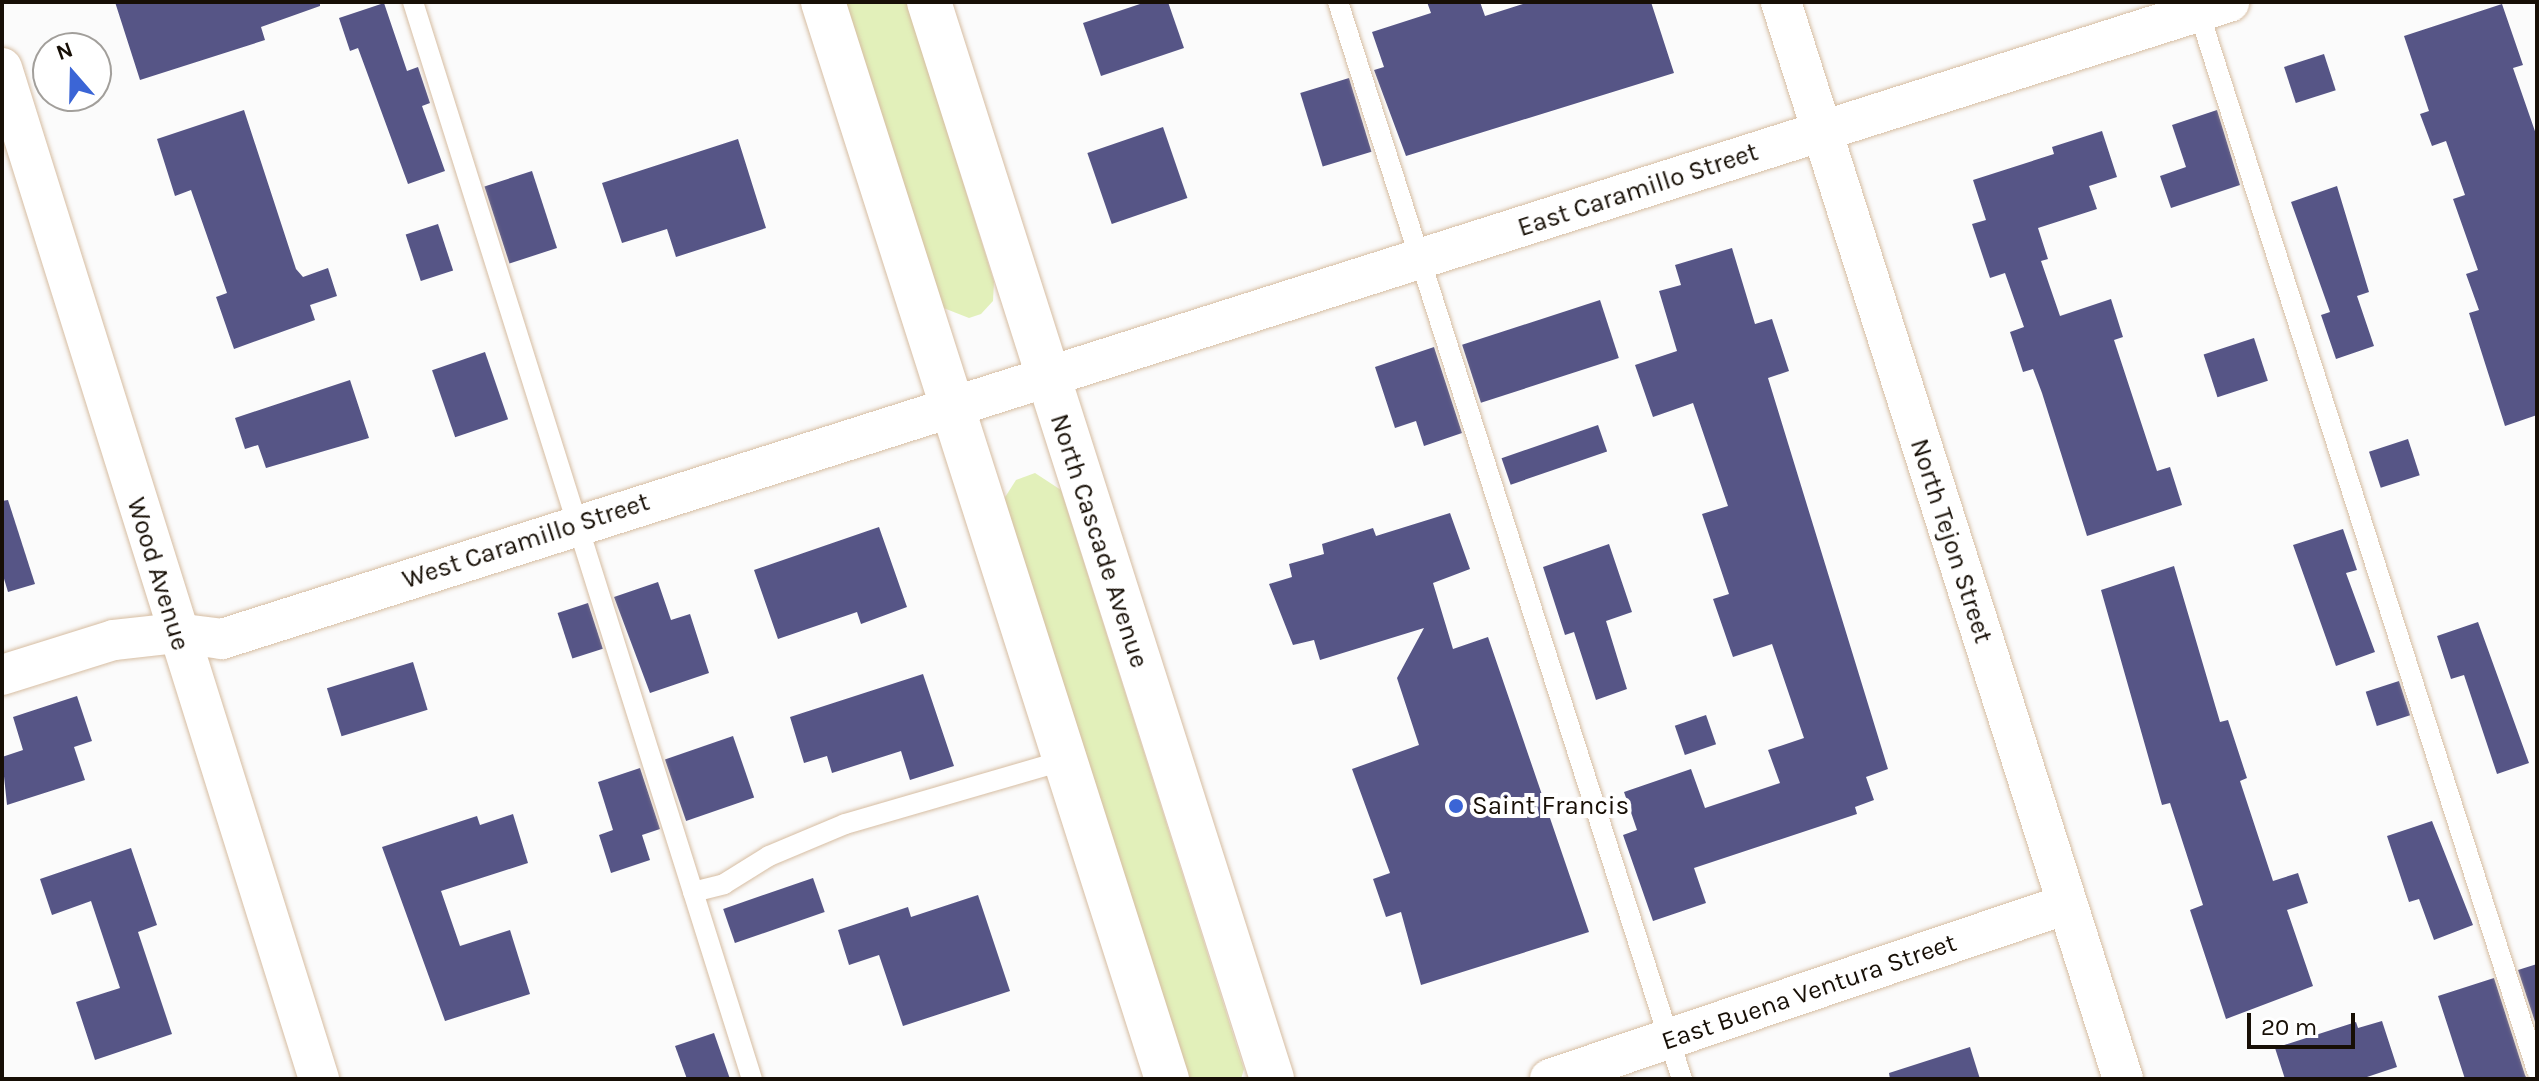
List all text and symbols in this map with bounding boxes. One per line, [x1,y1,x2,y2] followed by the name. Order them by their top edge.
[32,32,112,112] north arrow
[53,36,76,66] text: N
[1514,136,1762,244] street label: East Caramillo Street
[1043,410,1155,672] street label: North Cascade Avenue
[1903,435,1999,647] street label: North Tejon Street
[399,486,653,596] street label: West Caramillo Street
[120,494,196,654] street label: Wood Avenue
[1472,790,1629,822] place label: Saint Francis
[1447,797,1465,815] marker: Saint Francis
[1658,927,1960,1057] street label: East Buena Ventura Street
[2251,997,2359,1047] scale bar
[2261,1013,2317,1041] text: 20 m

